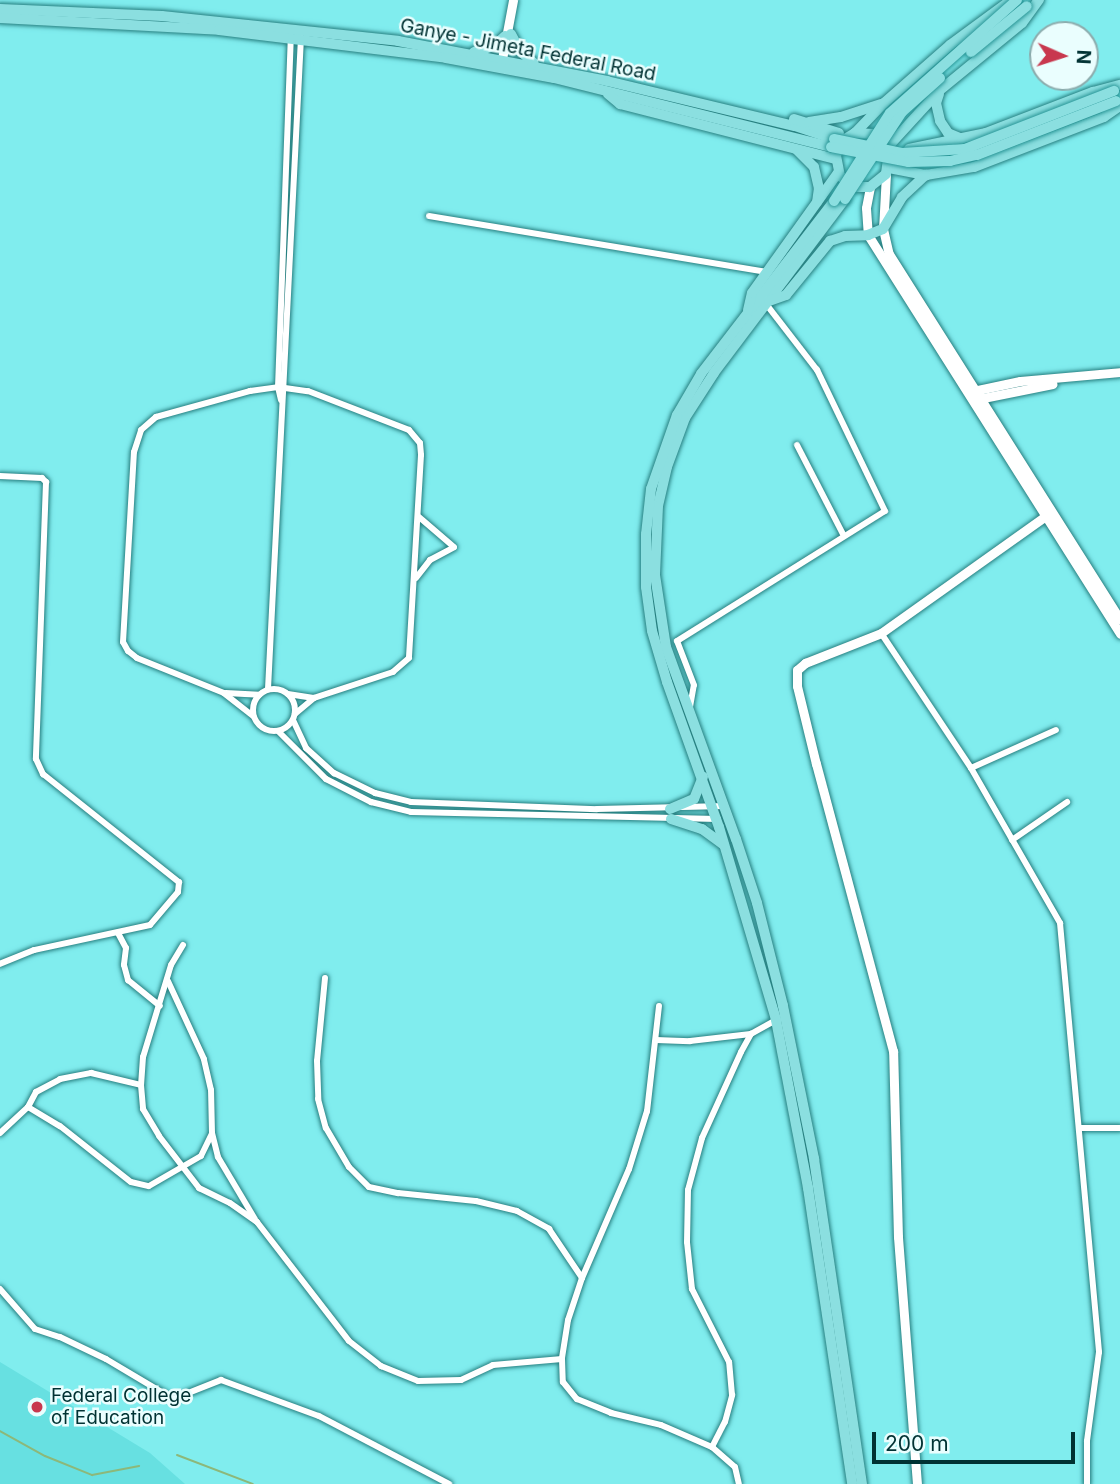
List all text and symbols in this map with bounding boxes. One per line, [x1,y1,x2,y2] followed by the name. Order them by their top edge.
[398,14,658,86] street label: Ganye - Jimeta Federal Road
[1029,21,1099,91] north arrow
[1072,49,1095,65] text: N
[51,1385,191,1429] place label: Federal College of Education
[29,1399,45,1415] marker: Federal College of Education
[875,1418,1078,1462] scale bar
[885,1431,949,1456] text: 200 m

